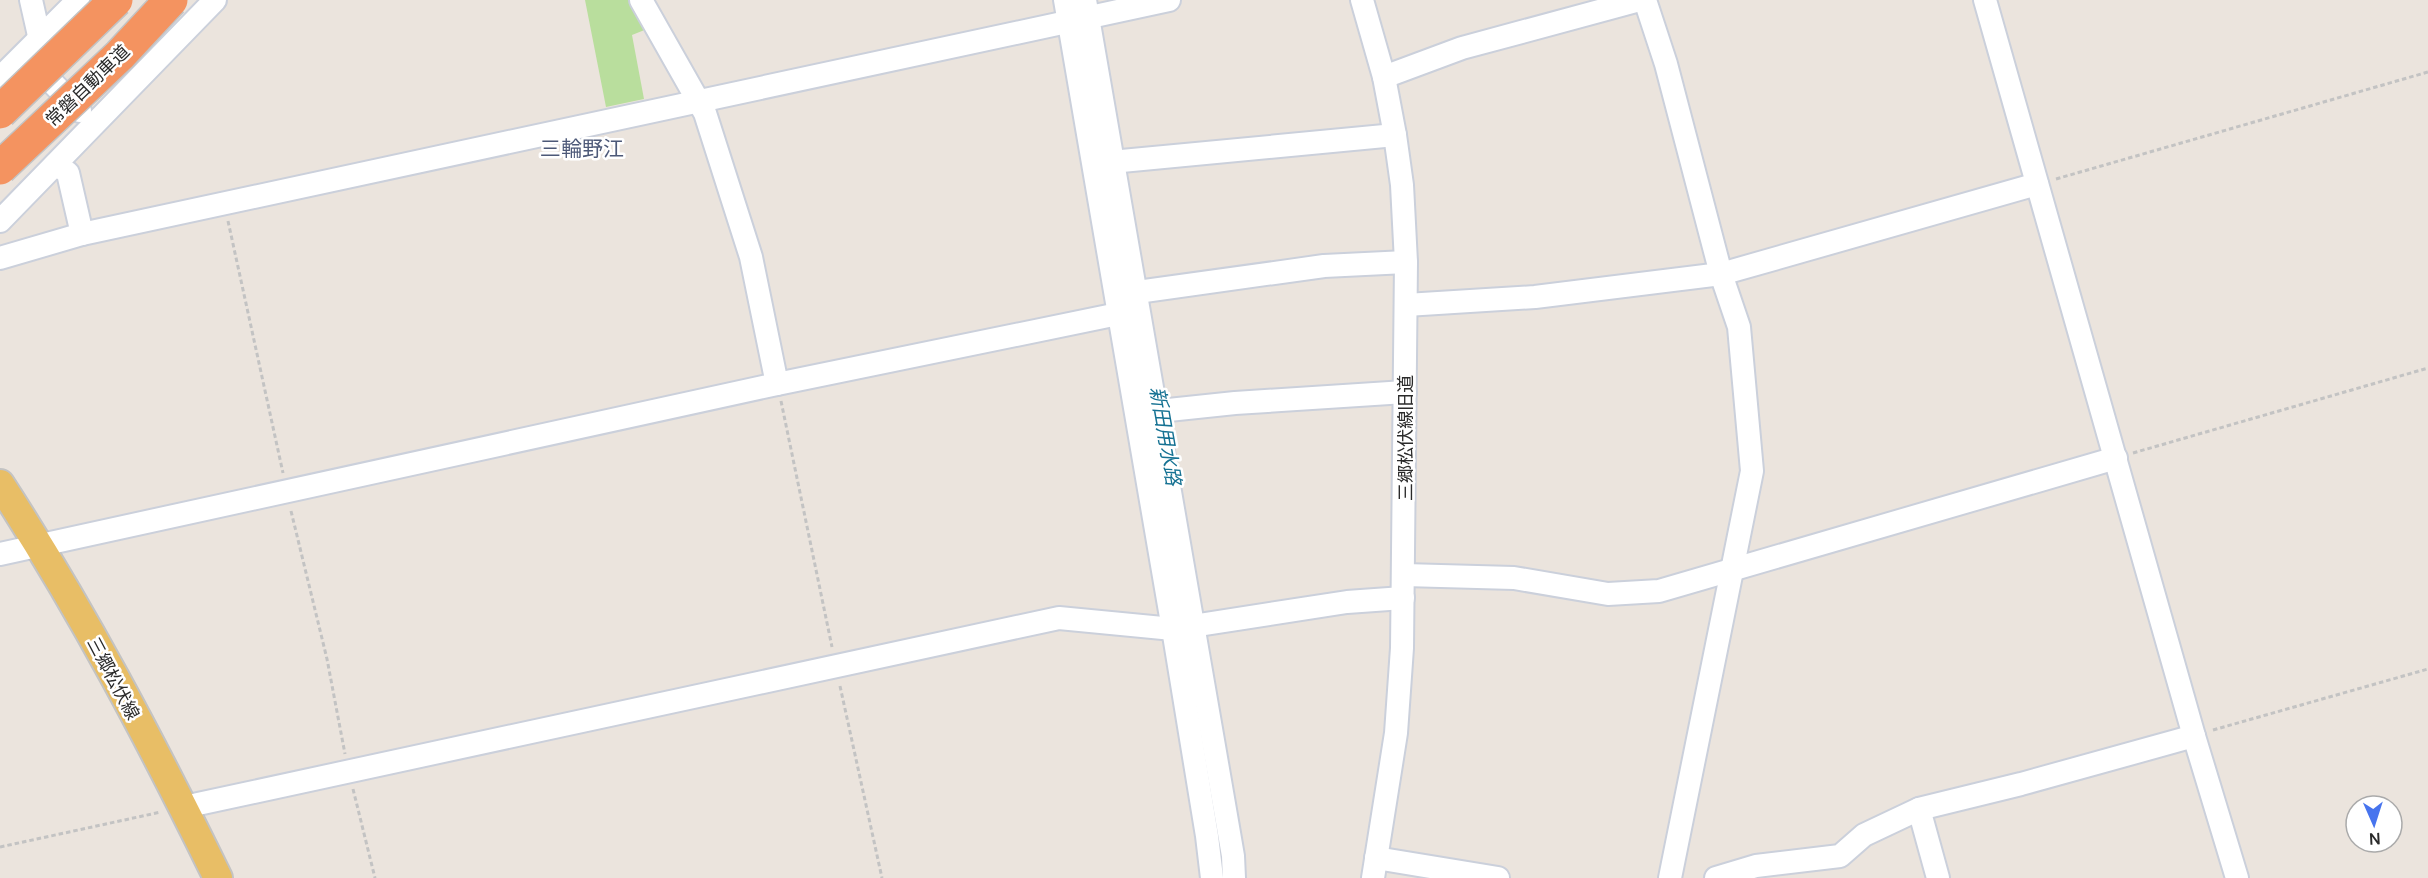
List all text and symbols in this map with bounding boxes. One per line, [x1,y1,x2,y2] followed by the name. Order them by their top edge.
[40,39,134,131] street label: 常磐自動車道
[540,134,624,162] district label: 三輪野江
[1393,375,1417,501] street label: 三郷松伏線旧道
[1144,384,1188,490] water label: 新田用水路
[82,633,146,723] street label: 三郷松伏線
[2344,794,2404,854] north arrow
[2368,828,2381,850] text: N

